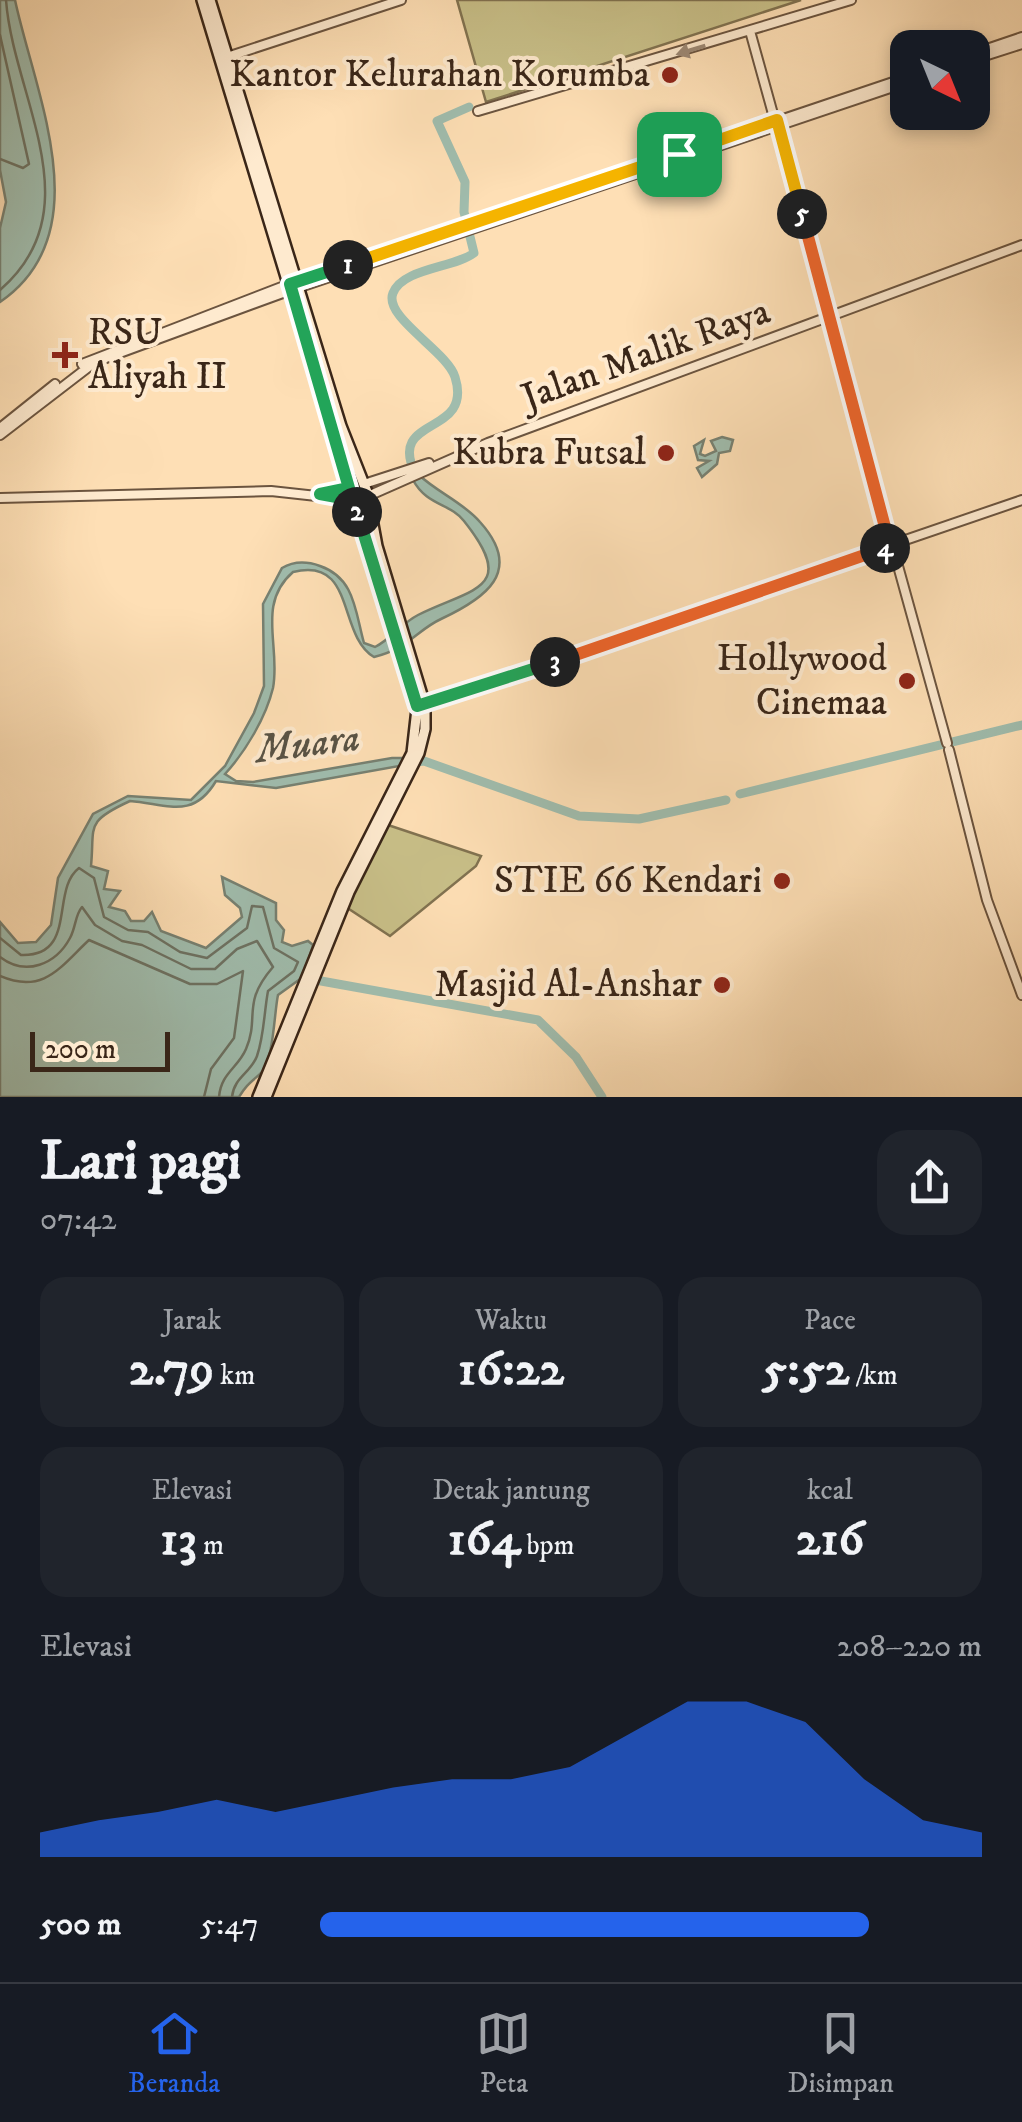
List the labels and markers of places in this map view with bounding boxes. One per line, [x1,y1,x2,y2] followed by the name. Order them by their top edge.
[229,51,650,99] place label: Kantor Kelurahan Korumba
[659,64,681,86] marker: Kantor Kelurahan Korumba
[637,112,722,197] pin
[777,189,827,239] pin: 5
[323,240,373,290] pin: 1
[88,309,227,401] place label: RSU Aliyah II
[52,342,78,368] marker: RSU Aliyah II
[452,429,647,477] place label: Kubra Futsal
[655,442,677,464] marker: Kubra Futsal
[332,487,382,537] pin: 2
[860,523,910,573] pin: 4
[717,635,887,727] place label: Hollywood Cinemaa
[530,637,580,687] pin: 3
[896,670,918,692] marker: Hollywood Cinemaa
[494,857,762,905] place label: STIE 66 Kendari
[771,870,793,892] marker: STIE 66 Kendari
[435,961,702,1009] place label: Masjid Al-Anshar
[711,974,733,996] marker: Masjid Al-Anshar

